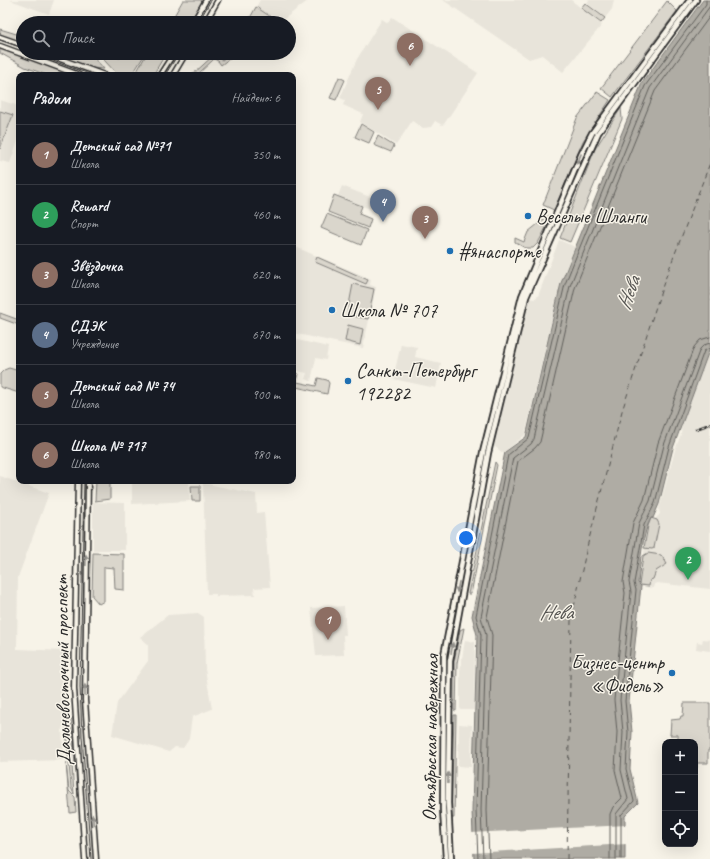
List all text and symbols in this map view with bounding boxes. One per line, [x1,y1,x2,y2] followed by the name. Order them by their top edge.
[16,16,296,60] search box
[30,27,52,49] icon: search
[62,29,94,48] text: Поиск
[397,33,423,66] pin: 6
[365,77,391,110] pin: 5
[32,88,70,109] text: Рядом
[232,90,280,106] text: Найдено: 6
[70,137,171,156] text: Детский сад №71
[42,147,48,163] text: 1
[252,147,280,163] text: 350 m
[576,153,583,165] one-way arrow
[70,156,99,172] text: Школа
[370,189,396,222] pin: 4
[70,197,108,216] text: Reward
[536,204,648,229] place label: Веселые Шланги
[412,206,438,239] pin: 3
[42,207,48,223] text: 2
[252,207,280,223] text: 460 m
[523,211,533,221] marker: Веселые Шланги
[70,216,98,232] text: Спорт
[458,239,542,264] place label: #янаспорте
[445,246,455,256] marker: #янаспорте
[70,257,123,276] text: Звёздочка
[42,267,48,283] text: 3
[252,267,280,283] text: 620 m
[610,270,647,313] water label: Нева
[70,276,99,292] text: Школа
[340,298,438,323] place label: Школа № 707
[327,305,337,315] marker: Школа № 707
[70,317,104,336] text: СДЭК
[42,327,48,343] text: 4
[252,327,280,343] text: 670 m
[70,336,118,352] text: Учреждение
[356,358,479,406] place label: Санкт-Петербург 192282
[343,376,353,386] marker: Санкт-Петербург 192282
[70,377,174,396] text: Детский сад № 74
[42,387,48,403] text: 5
[252,387,280,403] text: 900 m
[70,396,99,412] text: Школа
[70,437,146,456] text: Школа № 717
[42,447,48,463] text: 6
[252,447,280,463] text: 980 m
[70,456,99,472] text: Школа
[456,528,476,548] your location
[675,547,701,580] pin: 2
[83,554,90,566] one-way arrow
[48,574,77,765] street label: Дальневосточный проспект
[455,581,461,593] one-way arrow
[539,599,575,625] water label: Нева
[315,607,341,640] pin: 1
[449,642,455,654] one-way arrow
[571,650,665,698] place label: Бизнес-центр «Фидель»
[417,653,444,822] street label: Октябрьская набережная
[667,668,677,678] marker: Бизнес-центр «Фидель»
[82,683,88,696] one-way arrow
[662,739,698,847] map controls
[662,739,698,775] button: +
[445,771,451,784] one-way arrow
[662,775,698,811] button: −
[662,811,698,847] button: locate
[89,814,96,826] one-way arrow

